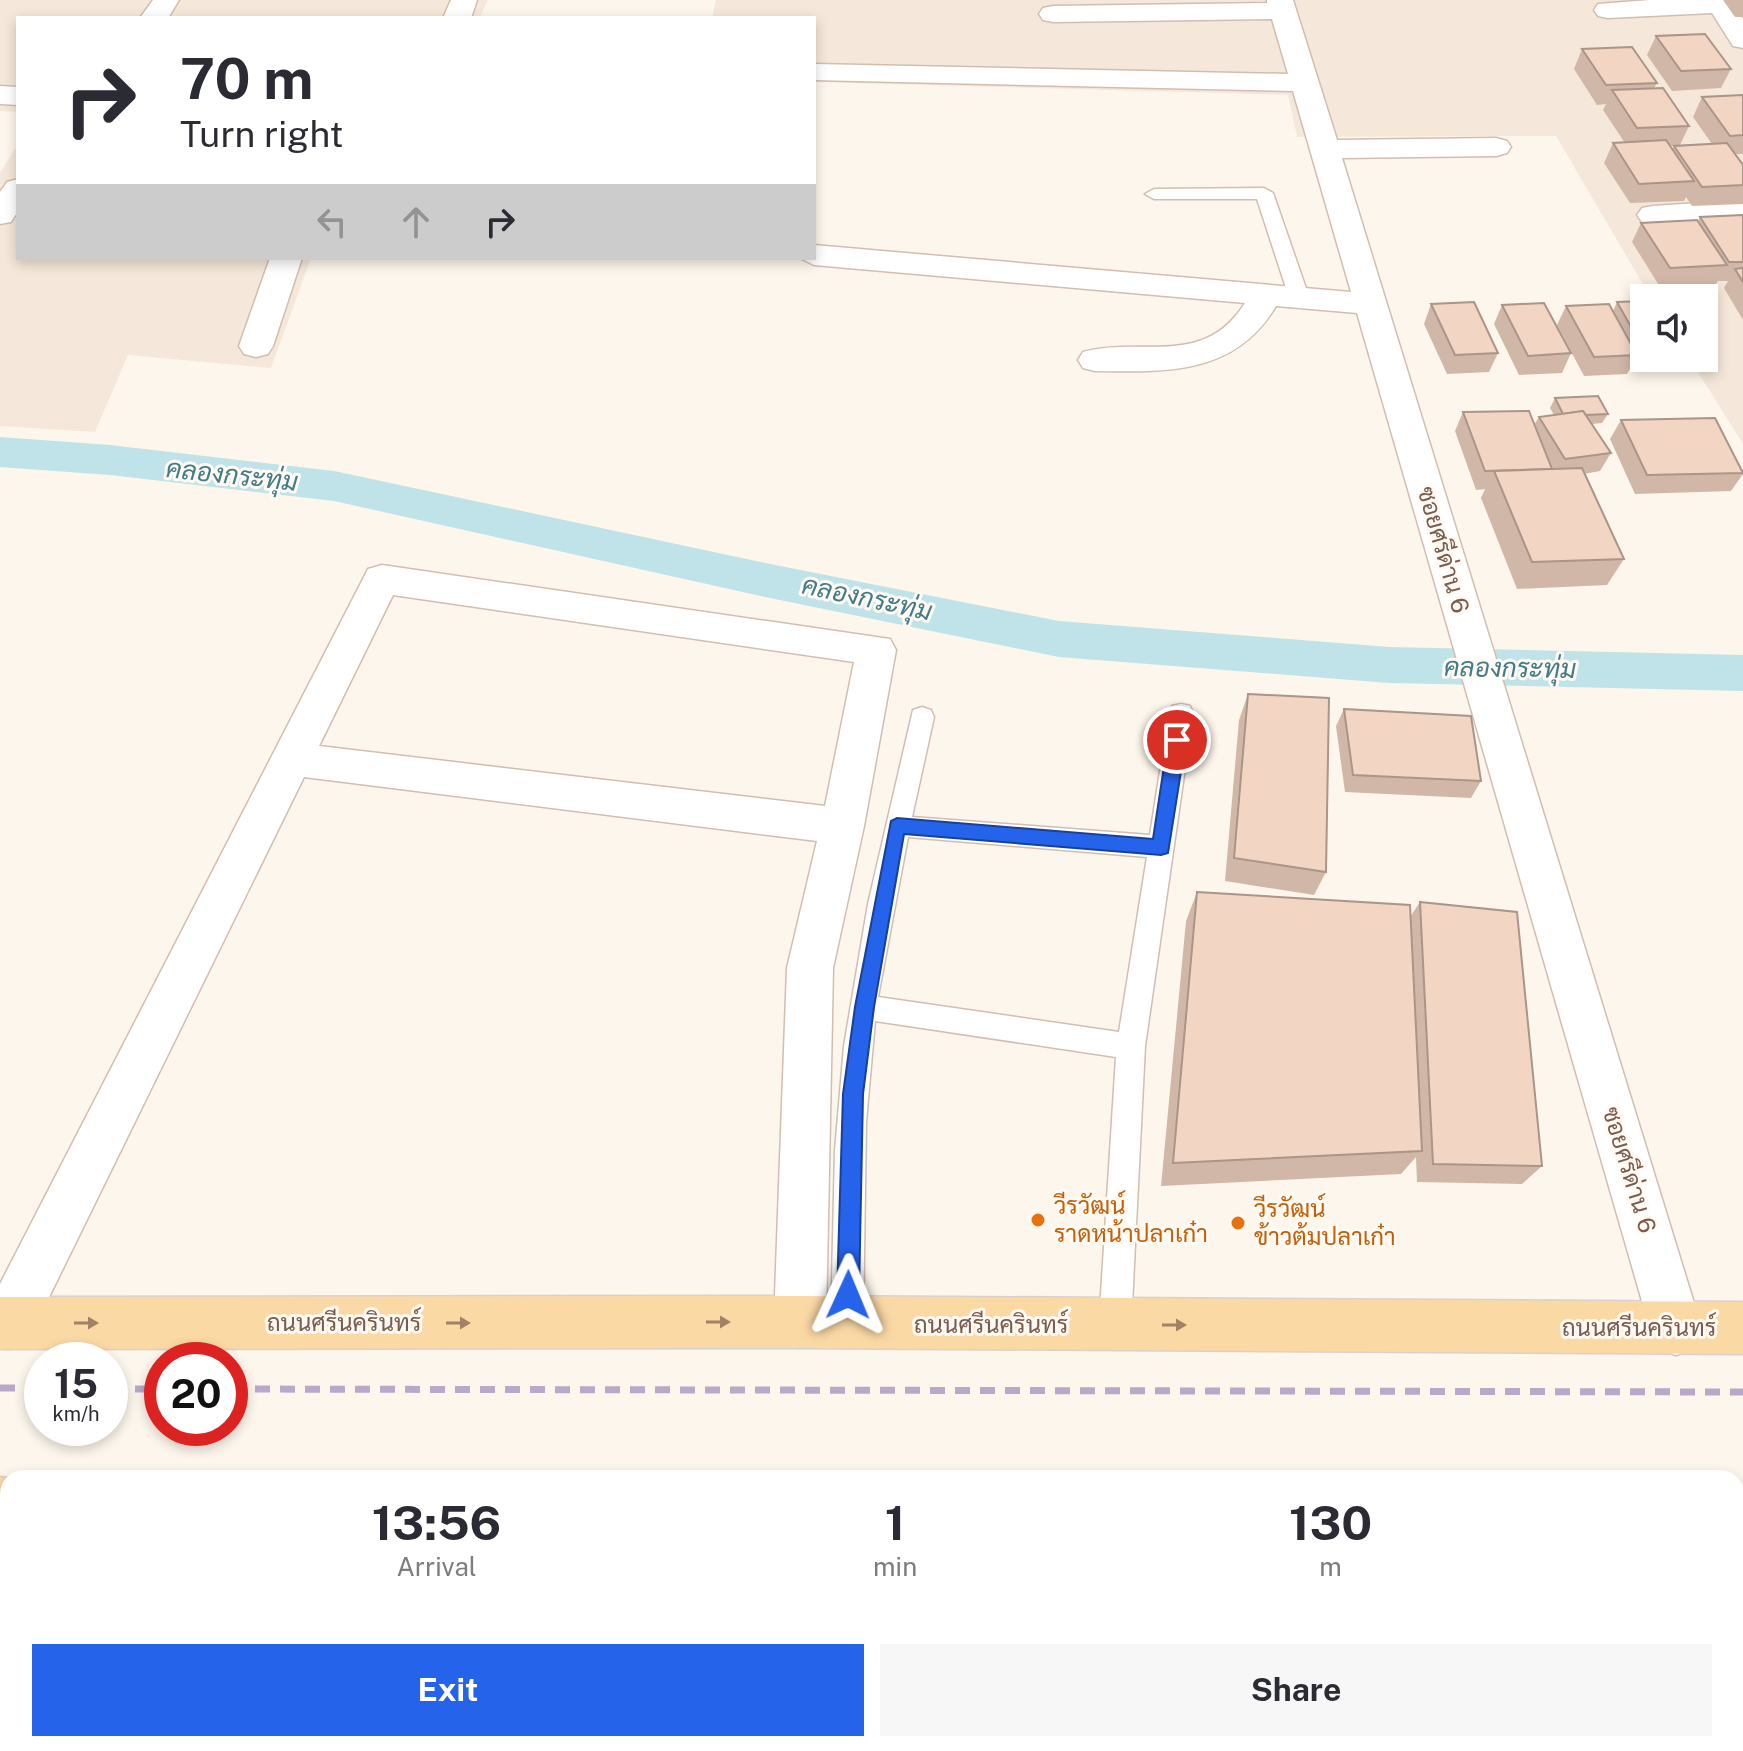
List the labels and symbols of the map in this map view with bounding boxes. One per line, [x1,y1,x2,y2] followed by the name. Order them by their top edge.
[164,452,299,500] water label: คลองกระทุ่ม
[1413,483,1475,616] street label: ซอยศรีด่าน 6
[799,569,935,629] water label: คลองกระทุ่ม
[1444,651,1576,687] water label: คลองกระทุ่ม
[1143,706,1211,774] pin
[1597,1103,1662,1236] street label: ซอยศรีด่าน 6
[1053,1190,1208,1247] place label: วีรวัฒน์ ราดหน้าปลาเก๋า
[1253,1193,1396,1250] place label: วีรวัฒน์ ข้าวต้มปลาเก๋า
[1029,1211,1047,1229] marker: วีรวัฒน์ ราดหน้าปลาเก๋า
[1229,1214,1247,1232] marker: วีรวัฒน์ ข้าวต้มปลาเก๋า
[806,1253,890,1337] position arrow
[267,1307,421,1336] street label: ถนนศรีนครินทร์
[914,1309,1068,1338] street label: ถนนศรีนครินทร์
[1562,1312,1716,1341] street label: ถนนศรีนครินทร์
[706,1316,731,1328] one-way arrow
[74,1317,99,1329] one-way arrow
[446,1317,471,1329] one-way arrow
[1162,1319,1187,1332] one-way arrow
[144,1342,248,1446] speed limit sign: 20

